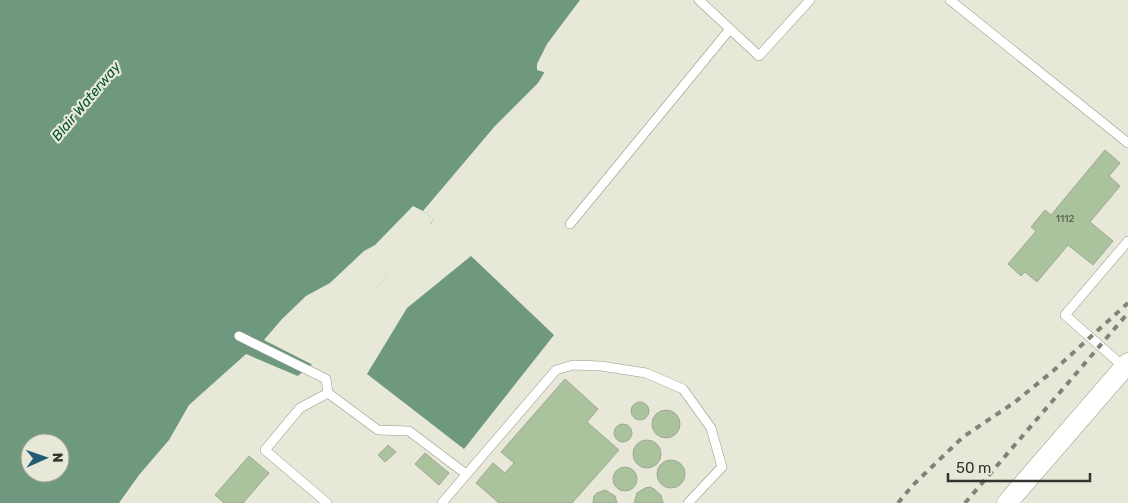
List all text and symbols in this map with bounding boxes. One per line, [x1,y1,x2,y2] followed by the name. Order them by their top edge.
[48,57,125,144] water label: Blair Waterway
[1056,213,1074,225] house number: 1112
[20,433,70,483] north arrow
[948,450,1090,482] scale bar
[49,452,66,463] text: N
[956,459,991,477] text: 50 m

